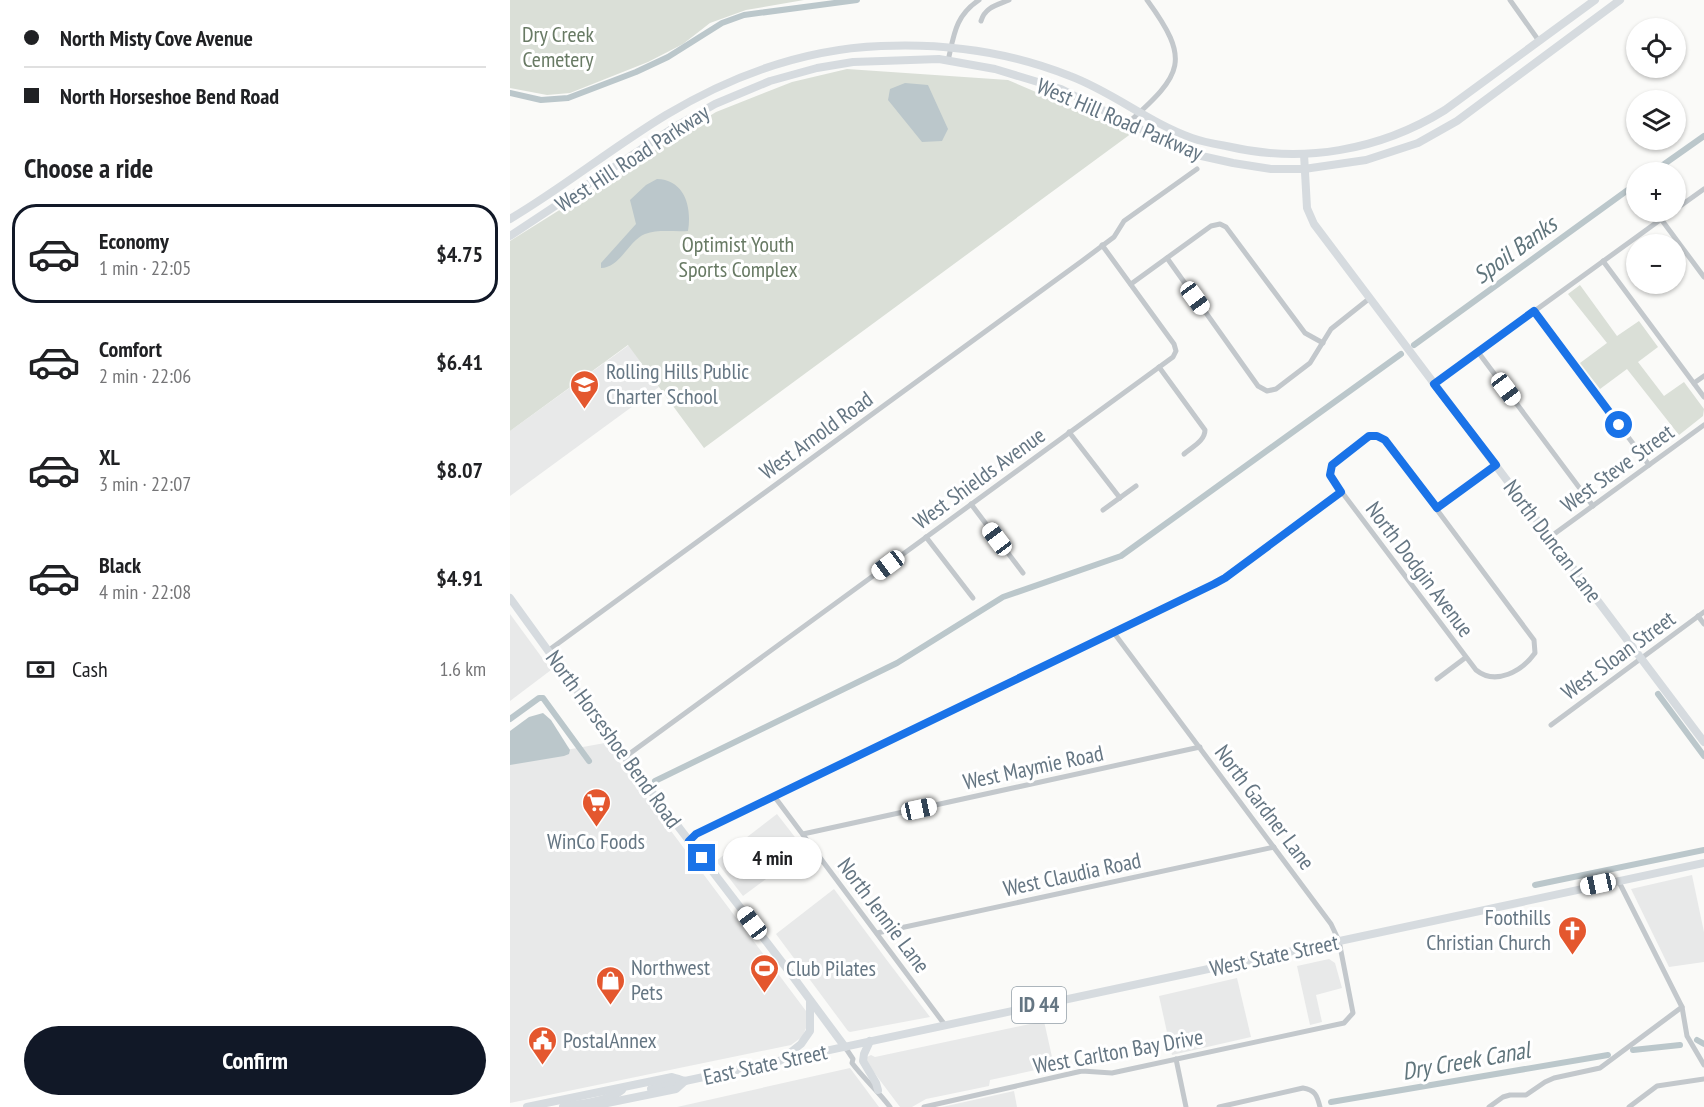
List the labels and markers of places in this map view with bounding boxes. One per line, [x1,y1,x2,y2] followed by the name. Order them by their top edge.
[606,357,749,410] place label: Rolling Hills Public Charter School
[569,368,601,410] school or university icon: Rolling Hills Public Charter School
[580,786,612,828] supermarket icon: WinCo Foods
[547,827,645,855] place label: WinCo Foods
[1426,903,1551,956] place label: Foothills Christian Church
[1556,914,1588,956] church icon: Foothills Christian Church
[749,952,781,994] sports icon: Club Pilates
[631,953,710,1006] place label: Northwest Pets
[786,954,876,982] place label: Club Pilates
[594,964,626,1006] shop icon: Northwest Pets
[526,1024,558,1066] public building icon: PostalAnnex
[563,1026,657,1054] place label: PostalAnnex

